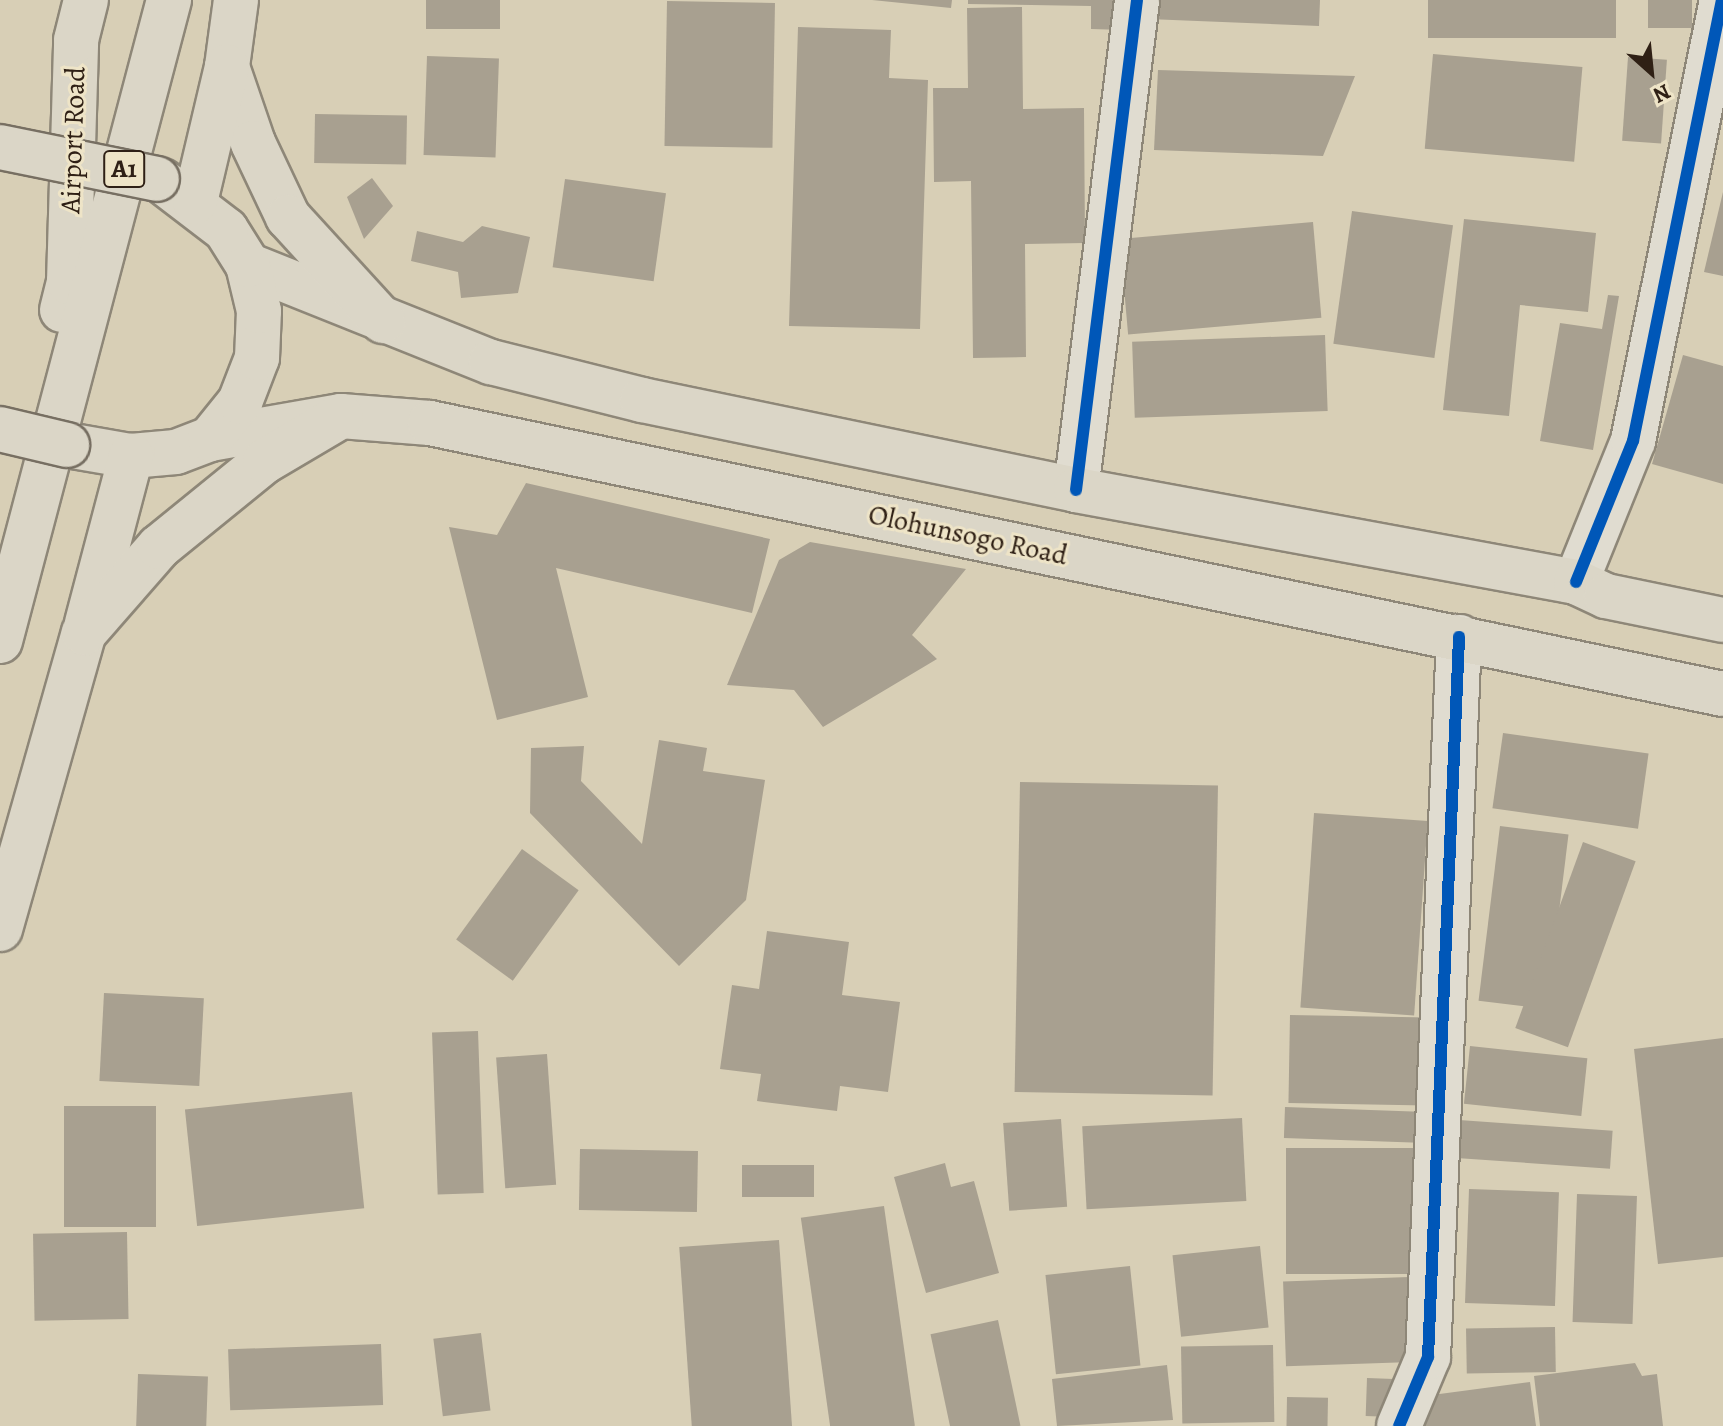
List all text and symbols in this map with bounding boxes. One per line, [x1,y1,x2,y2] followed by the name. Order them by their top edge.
[1611,32,1691,112] north arrow
[54,66,92,214] street label: Airport Road
[1648,76,1676,110] text: N
[102,147,146,191] road number: A1
[865,498,1071,572] street label: Olohunsogo Road

